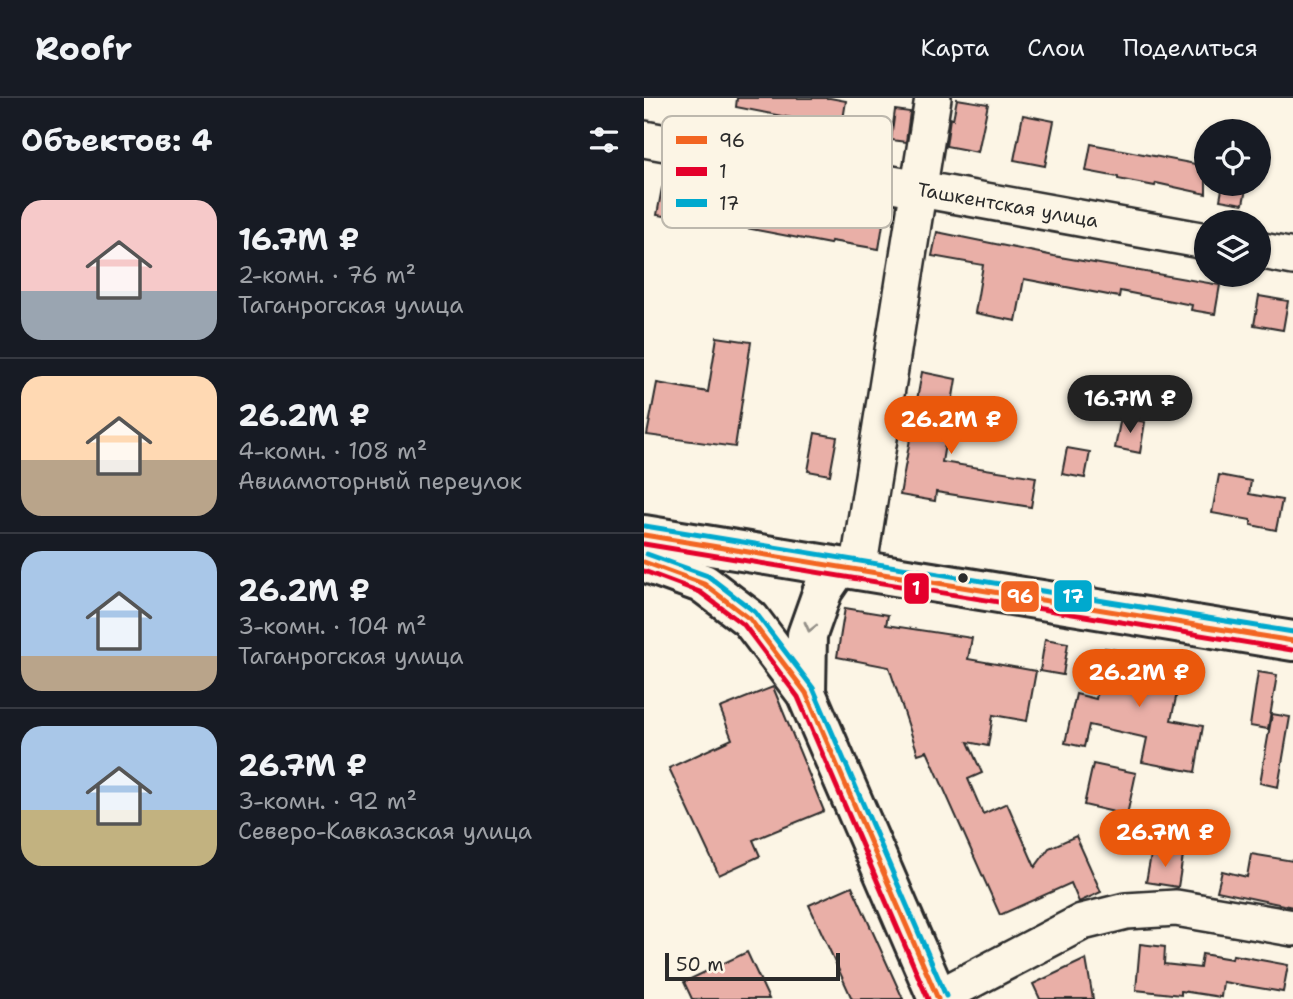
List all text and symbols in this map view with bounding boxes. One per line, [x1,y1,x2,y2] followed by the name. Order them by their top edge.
[35,26,132,71] text: Roofr
[921,32,989,64] text: Карта
[1027,32,1085,64] text: Слои
[1123,32,1258,64] text: Поделиться
[662,116,892,228] legend
[1194,119,1271,287] map controls
[1194,119,1271,196] button: locate
[21,120,213,161] text: Объектов: 4
[585,121,623,159] icon: filters
[719,128,745,153] text: 96
[719,159,727,184] text: 1
[915,177,1101,233] street label: Ташкентская улица
[719,191,739,216] text: 17
[1194,210,1271,287] button: layers
[238,219,360,260] text: 16.7M ₽
[77,228,161,312] icon: home
[238,260,416,290] text: 2-комн. · 76 m²
[238,290,464,320] text: Таганрогская улица
[1065,376,1195,435] pin: 16.7M ₽
[1083,383,1177,413] text: 16.7M ₽
[238,395,370,436] text: 26.2M ₽
[886,396,1016,456] pin: 26.2M ₽
[77,404,161,488] icon: home
[900,404,1002,434] text: 26.2M ₽
[238,436,427,466] text: 4-комн. · 108 m²
[238,466,522,496] text: Авиамоторный переулок
[238,570,370,611] text: 26.2M ₽
[956,571,970,585] unlabelled marker
[903,572,930,605] line badge: 1
[912,576,920,601] text: 1
[77,579,161,663] icon: home
[1053,579,1093,613] line badge: 17
[1000,580,1040,613] line badge: 96
[1007,584,1033,609] text: 96
[1062,584,1084,609] text: 17
[238,611,427,641] text: 3-комн. · 104 m²
[804,621,818,633] one-way arrow
[238,641,464,671] text: Таганрогская улица
[1074,650,1204,709] pin: 26.2M ₽
[1088,657,1190,687] text: 26.2M ₽
[238,745,367,786] text: 26.7M ₽
[77,754,161,838] icon: home
[238,786,417,816] text: 3-комн. · 92 m²
[1100,810,1230,869] pin: 26.7M ₽
[238,816,532,846] text: Северо-Кавказская улица
[1115,817,1215,847] text: 26.7M ₽
[665,950,840,982] scale bar
[676,952,724,977] text: 50 m

